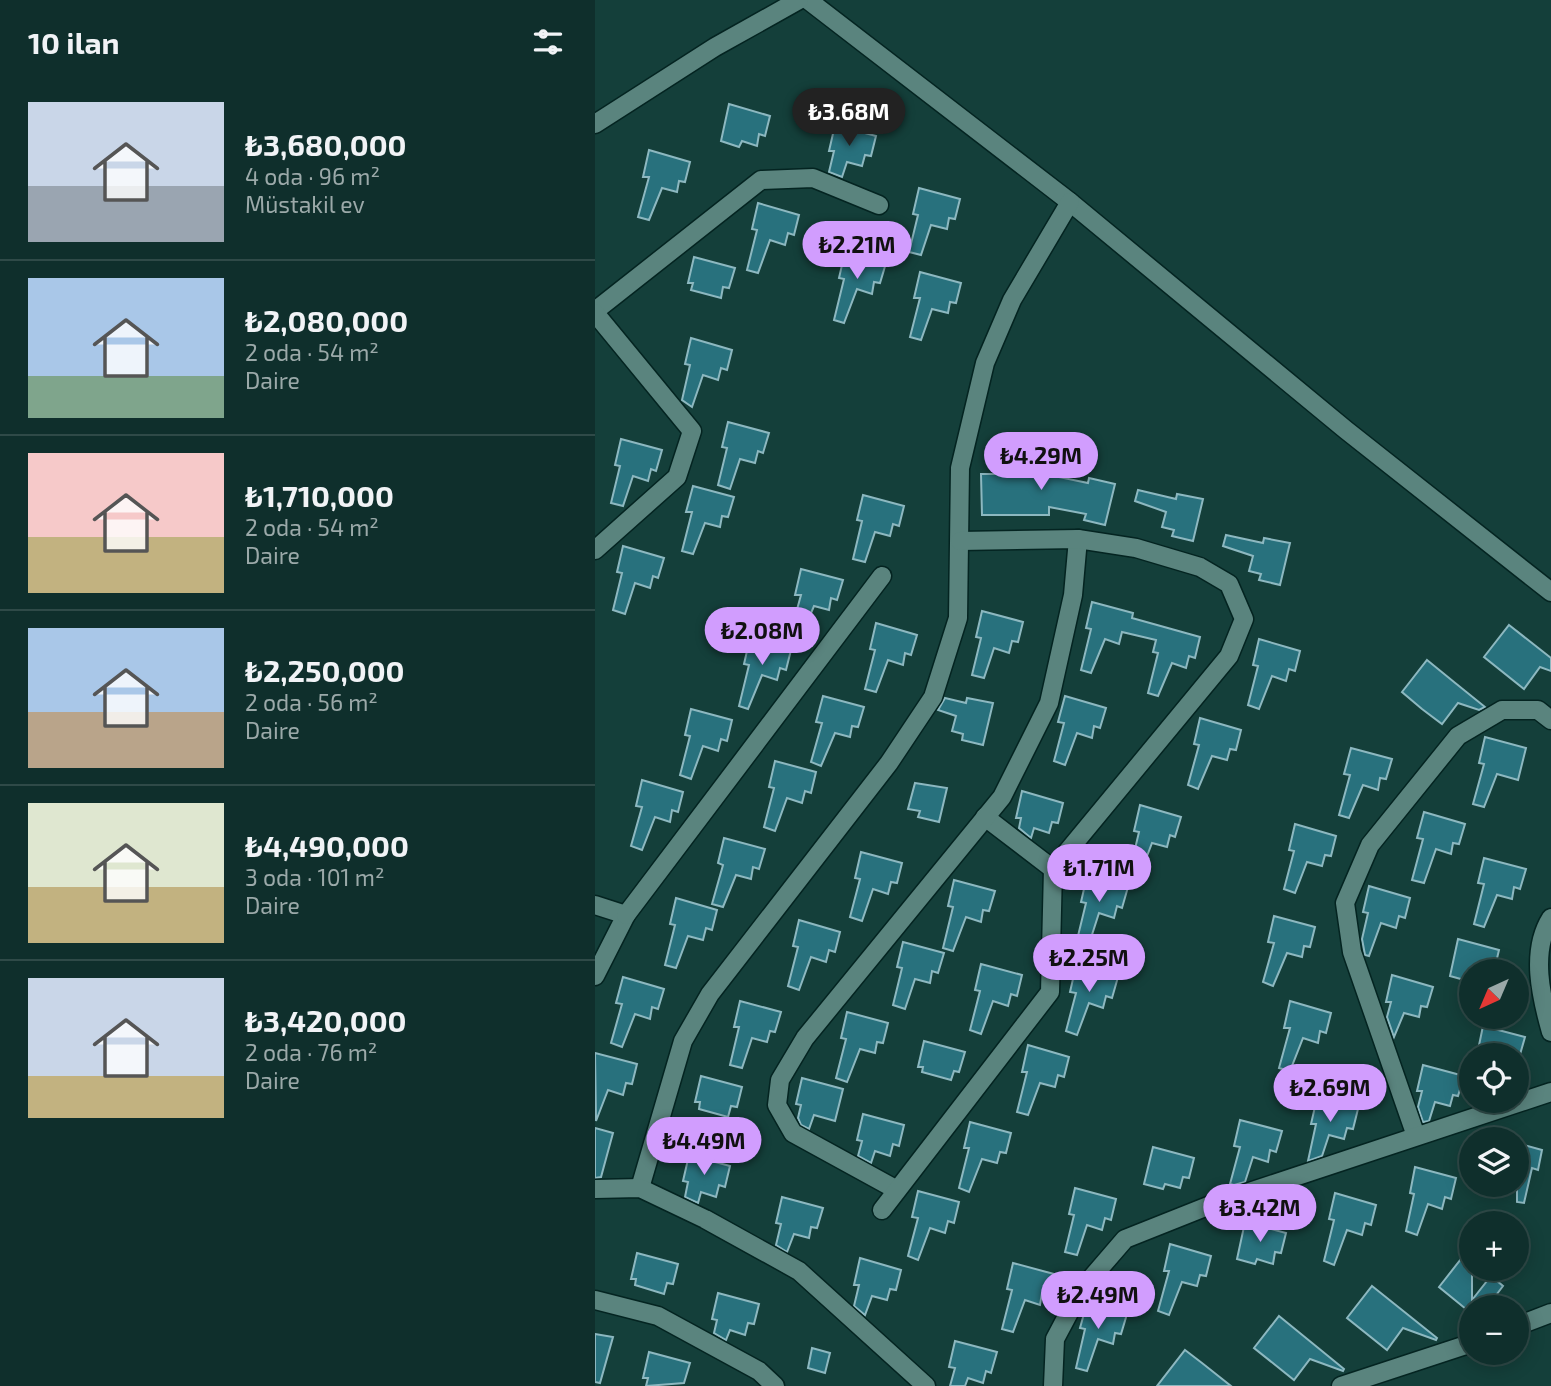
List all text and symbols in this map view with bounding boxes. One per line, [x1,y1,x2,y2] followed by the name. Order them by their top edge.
[529,23,567,61] icon: filters
[28,24,120,60] text: 10 ilan
[792,88,906,148] pin: ₺3.68M
[808,97,890,125] text: ₺3.68M
[245,126,407,162] text: ₺3,680,000
[84,130,168,214] icon: home
[245,162,380,190] text: 4 oda · 96 m²
[245,190,365,218] text: Müstakil ev
[800,222,914,281] pin: ₺2.21M
[818,230,896,258] text: ₺2.21M
[245,302,408,338] text: ₺2,080,000
[84,306,168,390] icon: home
[245,338,379,366] text: 2 oda · 54 m²
[245,366,300,394] text: Daire
[984,433,1098,492] pin: ₺4.29M
[1000,441,1082,469] text: ₺4.29M
[245,477,394,513] text: ₺1,710,000
[84,481,168,565] icon: home
[245,513,379,541] text: 2 oda · 54 m²
[245,541,300,569] text: Daire
[705,608,819,667] pin: ₺2.08M
[721,616,803,644] text: ₺2.08M
[245,652,405,688] text: ₺2,250,000
[84,656,168,740] icon: home
[245,688,378,716] text: 2 oda · 56 m²
[245,716,300,744] text: Daire
[245,827,409,863] text: ₺4,490,000
[84,831,168,915] icon: home
[1042,844,1156,904] pin: ₺1.71M
[1063,853,1135,881] text: ₺1.71M
[245,863,384,891] text: 3 oda · 101 m²
[245,891,300,919] text: Daire
[1032,934,1146,994] pin: ₺2.25M
[1049,943,1129,971] text: ₺2.25M
[1459,959,1529,1029] north arrow
[1459,959,1529,1365] map controls
[245,1002,407,1038] text: ₺3,420,000
[84,1006,168,1090] icon: home
[245,1038,377,1066] text: 2 oda · 76 m²
[1459,1043,1529,1113] button: locate
[1273,1064,1387,1124] pin: ₺2.69M
[245,1066,300,1094] text: Daire
[1290,1073,1370,1101] text: ₺2.69M
[647,1118,761,1177] pin: ₺4.49M
[662,1126,746,1154] text: ₺4.49M
[1459,1127,1529,1197] button: layers
[1203,1184,1317,1244] pin: ₺3.42M
[1219,1193,1301,1221] text: ₺3.42M
[1459,1211,1529,1281] button: +
[1041,1272,1155,1331] pin: ₺2.49M
[1057,1280,1139,1308] text: ₺2.49M
[1459,1295,1529,1365] button: −

